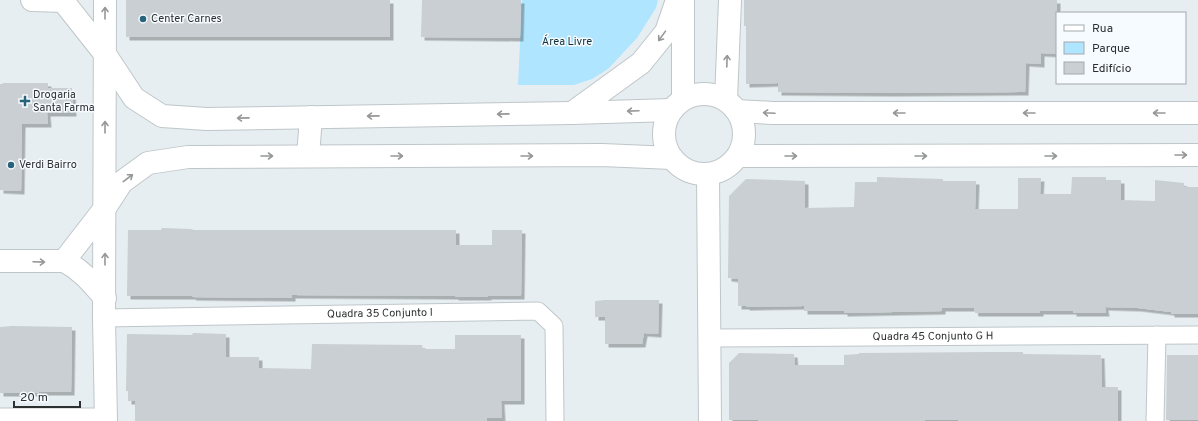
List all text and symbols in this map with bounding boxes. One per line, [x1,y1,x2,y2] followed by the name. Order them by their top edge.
[101,7,109,20] one-way arrow
[151,12,222,26] place label: Center Carnes
[1056,12,1186,84] legend
[138,14,148,24] marker: Center Carnes
[1092,21,1113,37] text: Rua
[658,30,666,41] one-way arrow
[542,34,592,49] park label: Área Livre
[1092,41,1130,57] text: Parque
[724,55,731,68] one-way arrow
[1092,61,1132,77] text: Edifício
[33,88,95,115] place label: Drogaria Santa Farma
[20,96,30,106] marker: Drogaria Santa Farma
[627,107,640,115] one-way arrow
[763,109,776,117] one-way arrow
[893,109,906,117] one-way arrow
[1023,109,1036,117] one-way arrow
[1153,109,1166,117] one-way arrow
[497,110,510,118] one-way arrow
[367,112,380,120] one-way arrow
[237,114,250,122] one-way arrow
[101,121,109,134] one-way arrow
[1174,151,1187,159] one-way arrow
[260,152,273,160] one-way arrow
[390,152,403,160] one-way arrow
[520,152,533,160] one-way arrow
[784,152,797,160] one-way arrow
[914,152,927,160] one-way arrow
[1044,152,1057,160] one-way arrow
[19,158,77,172] place label: Verdi Bairro
[6,160,16,170] marker: Verdi Bairro
[123,173,134,182] one-way arrow
[101,253,109,266] one-way arrow
[32,258,45,265] one-way arrow
[327,306,433,321] street label: Quadra 35 Conjunto I
[873,329,993,344] street label: Quadra 45 Conjunto G H
[14,383,80,409] scale bar
[20,390,48,406] text: 20 m

